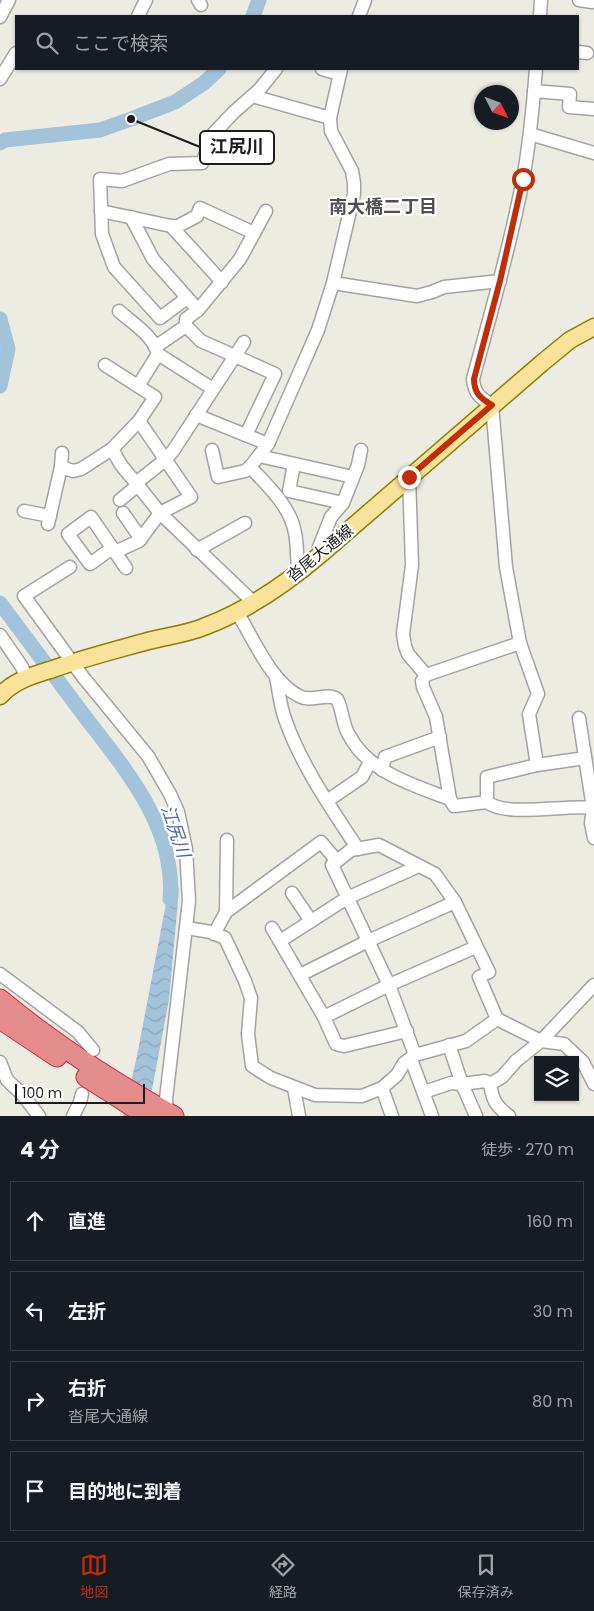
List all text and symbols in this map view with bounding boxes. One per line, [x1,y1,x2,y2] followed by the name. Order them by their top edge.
[15,15,579,70] search box
[33,29,61,57] icon: search
[73,30,168,57] text: ここで検索
[474,85,519,130] north arrow
[200,131,274,164] callout: 江尻川
[210,134,264,159] text: 江尻川
[512,168,535,191] route start
[329,194,437,219] district label: 南大橋二丁目
[398,466,421,489] route end
[282,519,358,587] street label: 沓尾大通線
[155,801,197,862] water label: 江尻川
[534,1056,579,1101] map controls
[534,1056,579,1101] button: layers
[15,1081,145,1104] scale bar
[22,1083,62,1103] text: 100 m
[20,1135,60,1164] text: 4 分
[481,1138,574,1161] text: 徒歩 · 270 m
[21,1207,49,1235] icon: ahead
[68,1208,106,1235] text: 直進
[527,1210,573,1233] text: 160 m
[21,1297,49,1325] icon: left
[68,1298,106,1325] text: 左折
[533,1300,573,1323] text: 30 m
[68,1375,106,1402] text: 右折
[21,1387,49,1415] icon: right
[532,1390,573,1413] text: 80 m
[68,1405,148,1428] text: 沓尾大通線
[21,1477,49,1505] icon: arrive
[68,1478,182,1505] text: 目的地に到着
[80,1551,108,1603] tab: 地図
[269,1551,297,1603] tab: 経路
[458,1551,514,1603] tab: 保存済み

